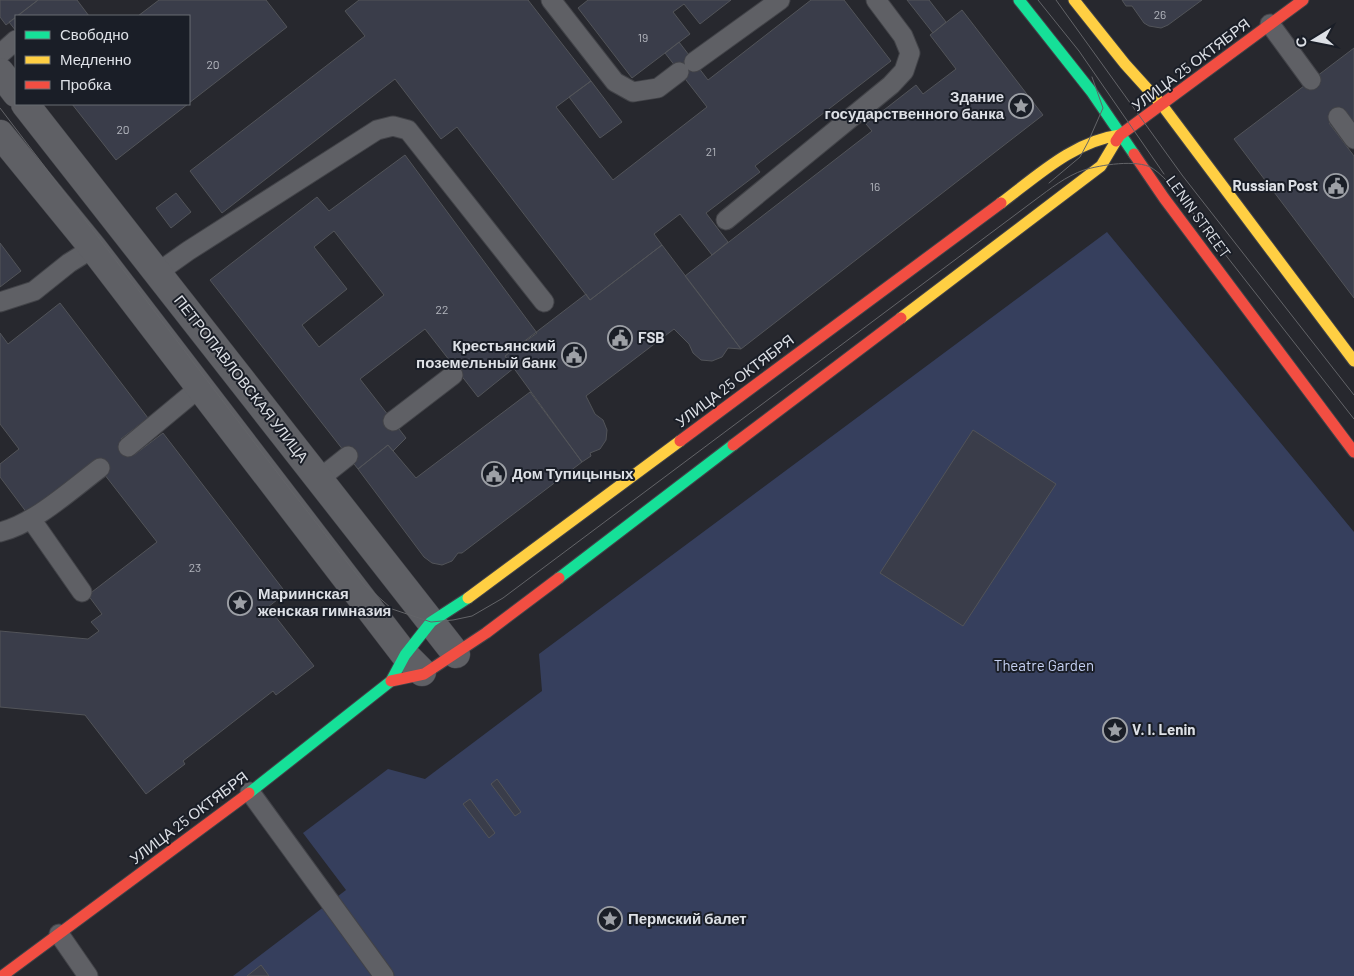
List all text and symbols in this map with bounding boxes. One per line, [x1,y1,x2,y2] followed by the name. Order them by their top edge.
[1154,7,1166,21] house number: 26
[1128,14,1253,114] street label: УЛИЦА 25 ОКТЯБРЯ
[15,15,190,105] legend
[1289,15,1339,65] north arrow
[60,25,129,43] text: Свободно
[638,30,648,44] house number: 19
[1291,36,1310,49] text: С
[60,50,131,68] text: Медленно
[206,57,220,71] house number: 20
[60,75,112,93] text: Пробка
[825,87,1005,122] place label: Здание государственного банка
[1008,93,1034,119] place icon: Здание государственного банка
[116,122,130,136] house number: 20
[706,144,716,158] house number: 21
[1163,172,1235,261] street label: LENIN STREET
[1323,173,1349,199] public building icon: Russian Post
[1233,176,1318,194] place label: Russian Post
[870,179,880,193] house number: 16
[171,291,313,466] street label: ПЕТРОПАВЛОВСКАЯ УЛИЦА
[436,302,448,316] house number: 22
[607,325,633,351] public building icon: FSB
[638,328,665,346] place label: FSB
[672,330,797,430] street label: УЛИЦА 25 ОКТЯБРЯ
[416,336,556,371] place label: Крестьянский поземельный банк
[561,342,587,368] public building icon: Крестьянский поземельный банк
[481,461,507,487] public building icon: Дом Тупицыных
[512,464,634,482] place label: Дом Тупицыных
[189,560,201,574] house number: 23
[257,584,391,619] place label: Мариинская женская гимназия
[227,590,253,616] place icon: Мариинская женская гимназия
[994,656,1094,674] park label: Theatre Garden
[1102,717,1128,743] place icon: V. I. Lenin
[1132,720,1195,738] place label: V. I. Lenin
[126,767,251,867] street label: УЛИЦА 25 ОКТЯБРЯ
[597,906,623,932] place icon: Пермский балет
[628,909,747,927] place label: Пермский балет

